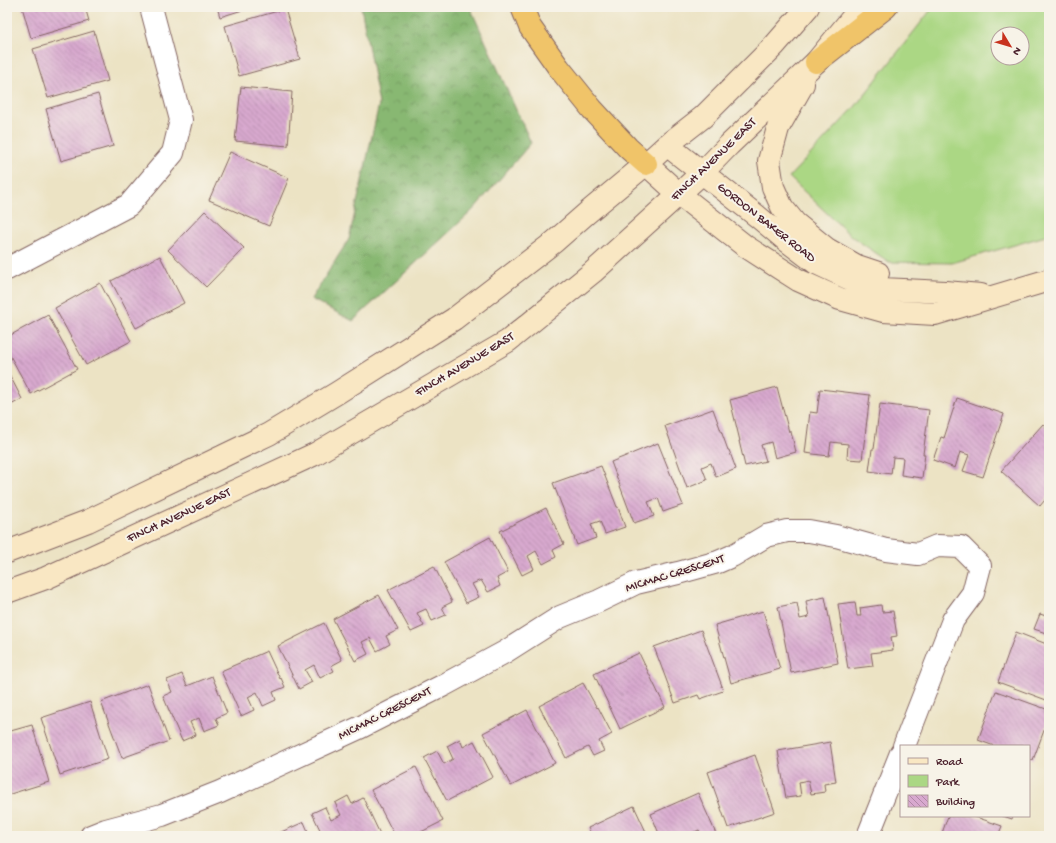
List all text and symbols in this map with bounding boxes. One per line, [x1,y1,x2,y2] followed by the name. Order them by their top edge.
[990,26,1030,66] north arrow
[1009,44,1023,57] text: N
[668,115,760,205] street label: FINCH AVENUE EAST
[714,180,819,266] street label: GORDON BAKER ROAD
[412,329,518,401] street label: FINCH AVENUE EAST
[124,485,234,547] street label: FINCH AVENUE EAST
[624,552,727,596] street label: MICMAC CRESCENT
[336,684,435,744] street label: MICMAC CRESCENT
[900,745,1030,817] legend
[936,756,963,770] text: Road
[935,776,961,790] text: Park
[935,796,975,810] text: Building

